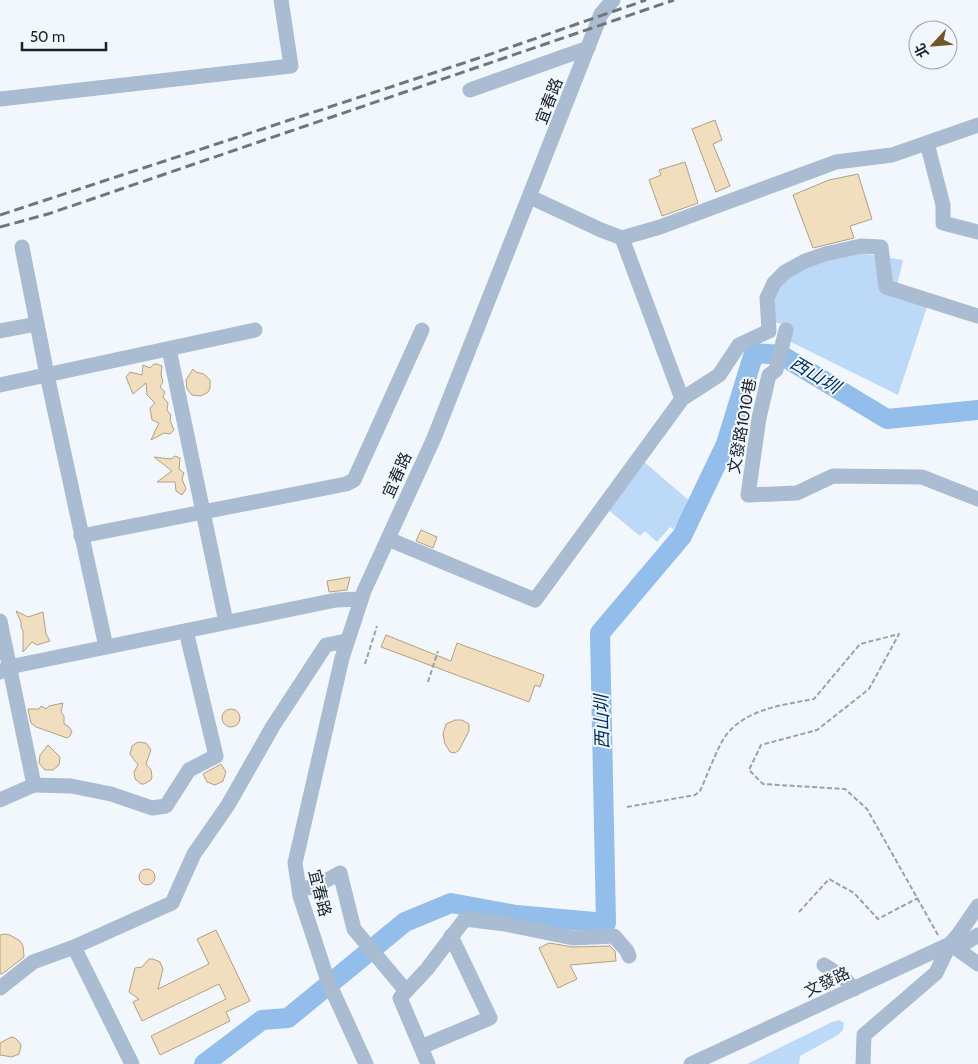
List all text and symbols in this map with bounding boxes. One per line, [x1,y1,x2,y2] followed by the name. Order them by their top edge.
[22,20,106,52] scale bar
[908,20,958,70] north arrow
[30,28,65,46] text: 50 m
[910,40,932,61] text: 北
[532,75,566,127] street label: 宜春路
[786,352,846,400] water label: 西山圳
[724,377,760,475] street label: 文發路1010巷
[379,449,415,501] street label: 宜春路
[590,692,613,749] water label: 西山圳
[305,867,335,919] street label: 宜春路
[801,963,853,1001] street label: 文發路

